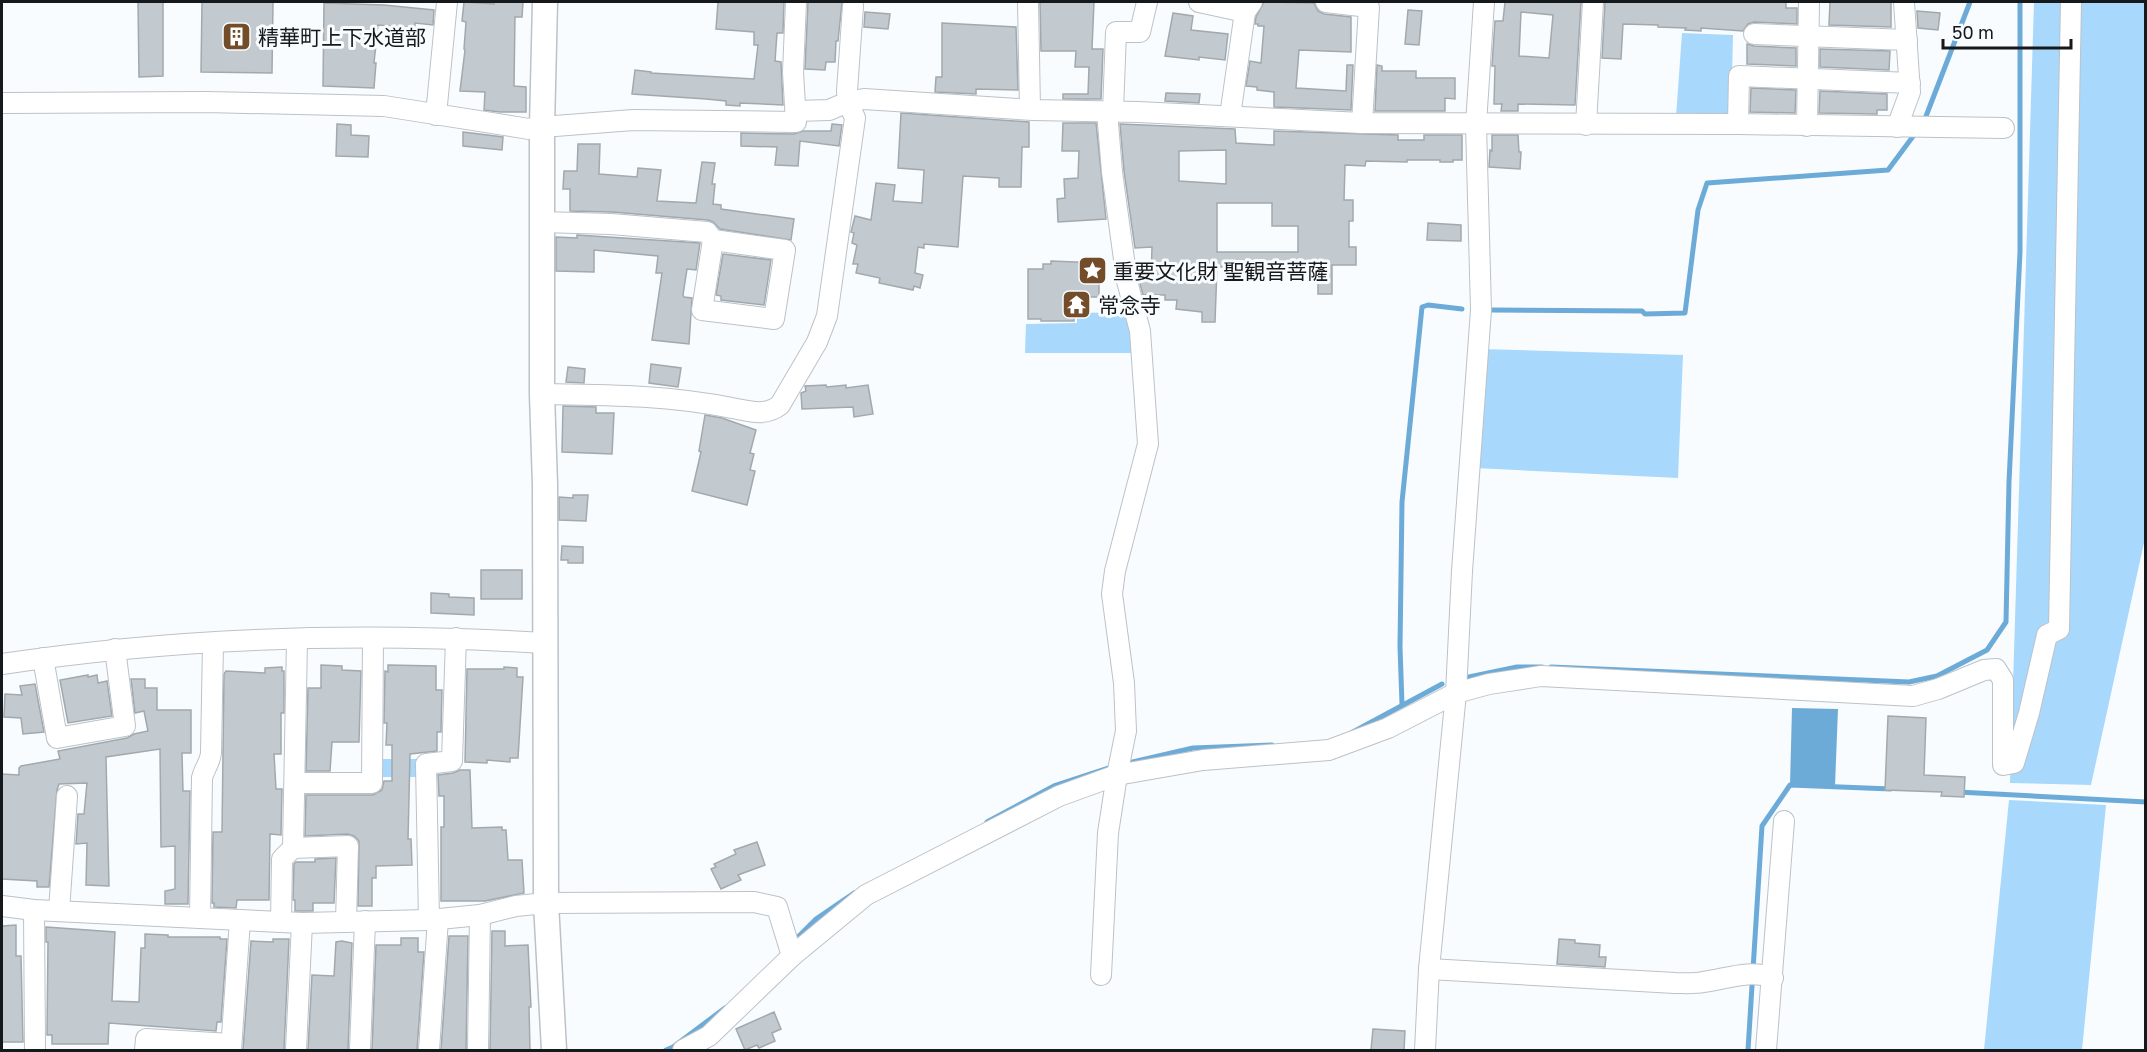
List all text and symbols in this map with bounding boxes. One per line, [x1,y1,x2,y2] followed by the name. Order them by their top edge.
[1943,12,2070,50] scale bar
[221,21,253,53] building icon: 精華町上下水道部
[1952,21,1994,43] text: 50 m
[258,24,426,50] place label: 精華町上下水道部
[1076,255,1108,287] place icon: 重要文化財 聖観音菩薩
[1113,258,1328,284] place label: 重要文化財 聖観音菩薩
[1061,289,1093,321] temple icon: 常念寺
[1098,292,1161,318] place label: 常念寺

